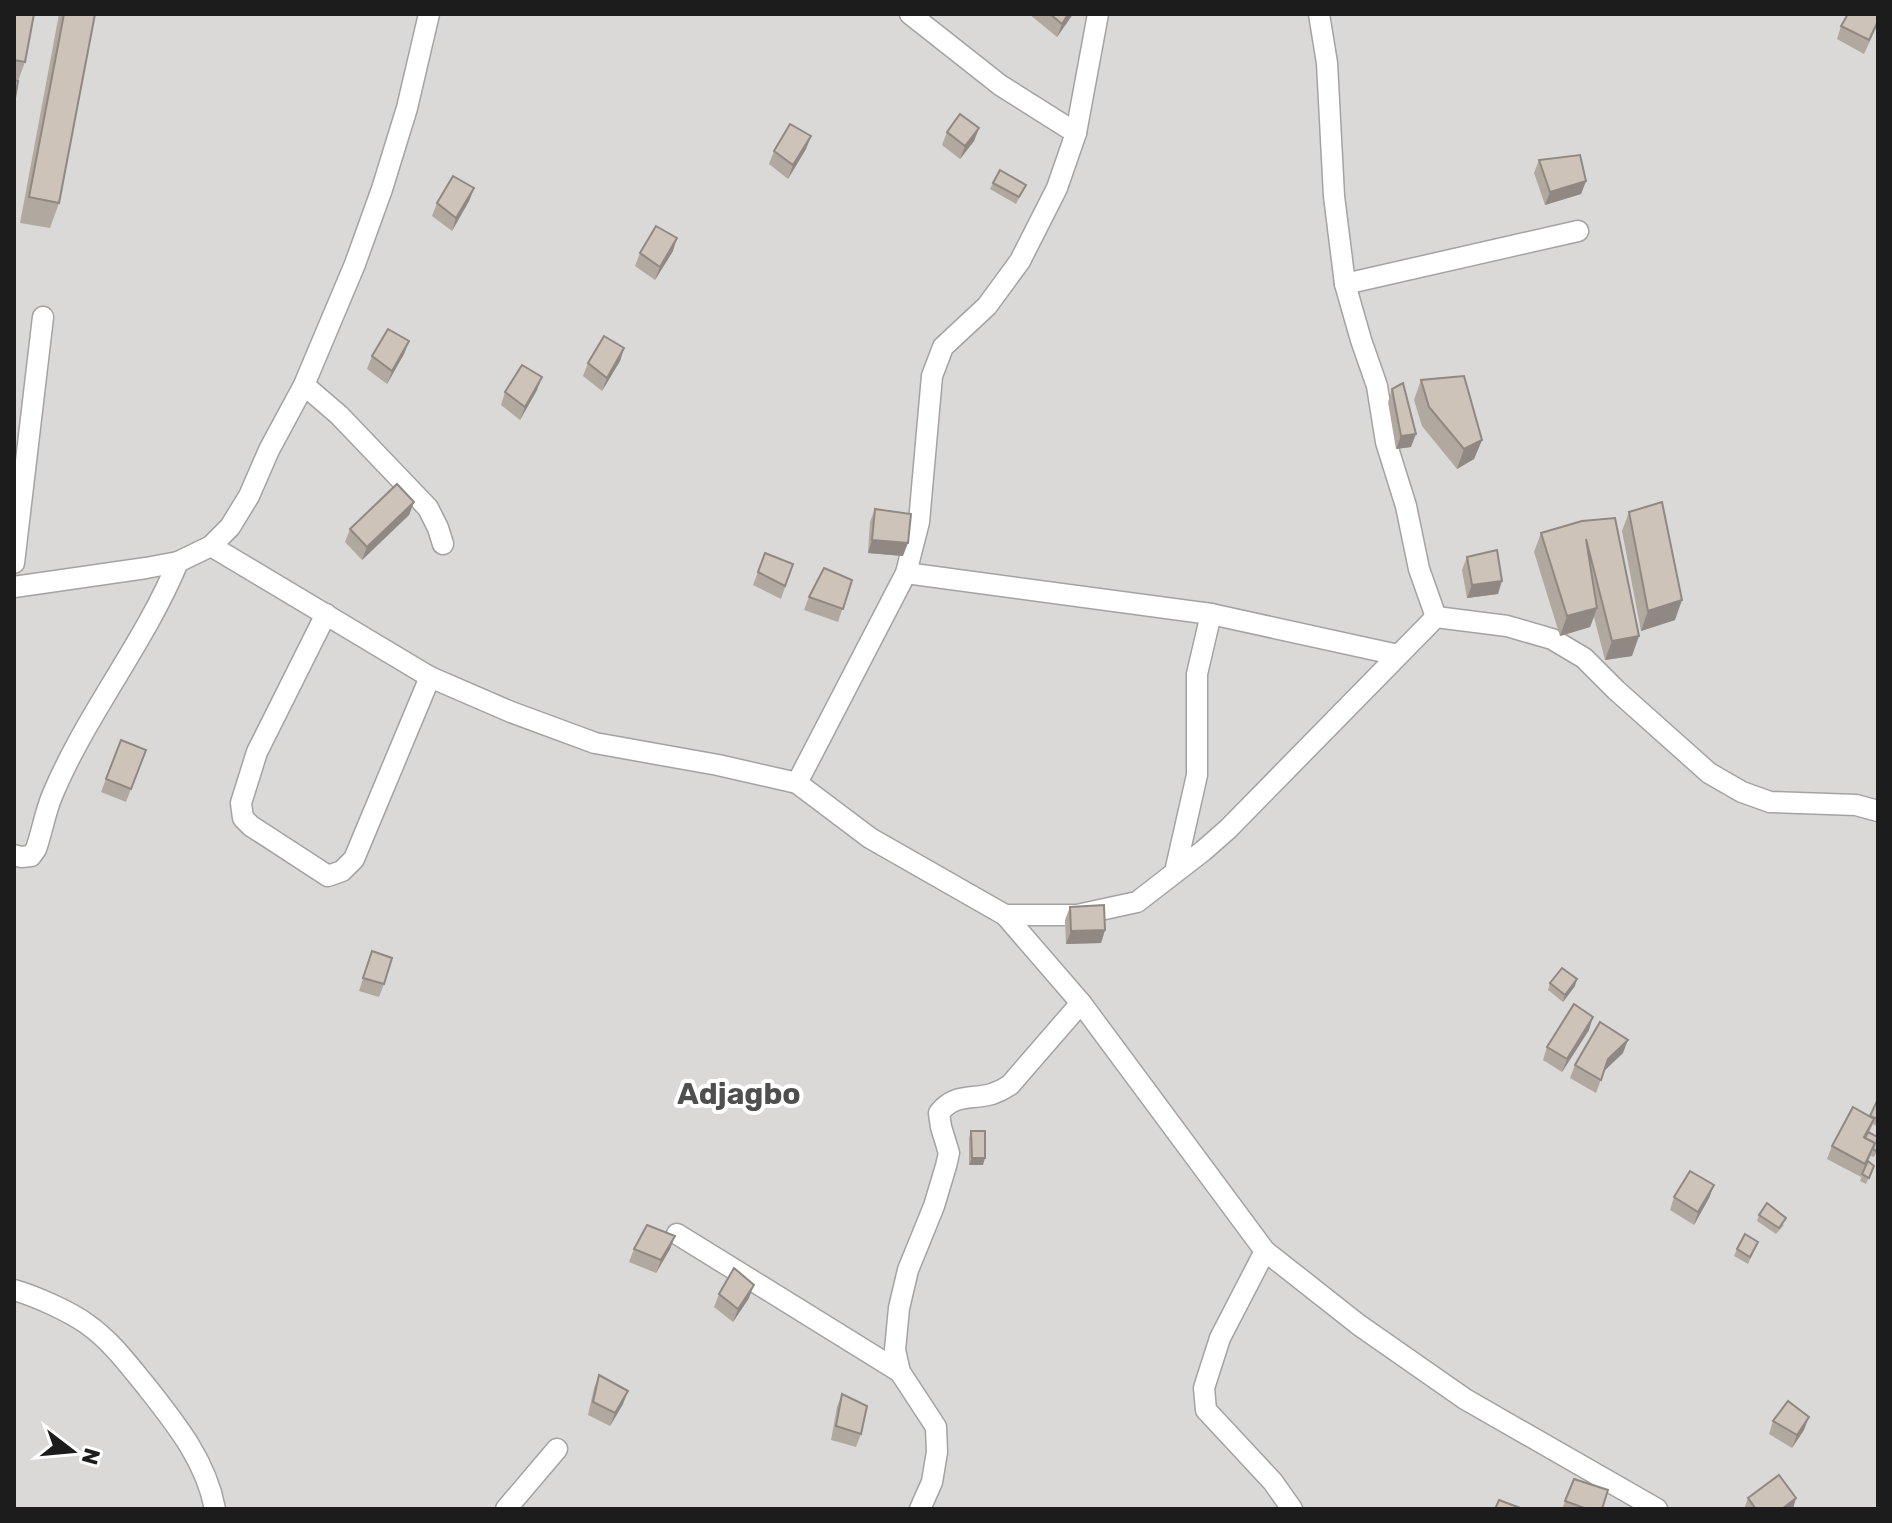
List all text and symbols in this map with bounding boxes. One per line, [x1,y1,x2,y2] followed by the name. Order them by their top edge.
[677,1076,801,1112] district label: Adjagbo
[32,1411,112,1491] north arrow
[76,1445,106,1468] text: N

